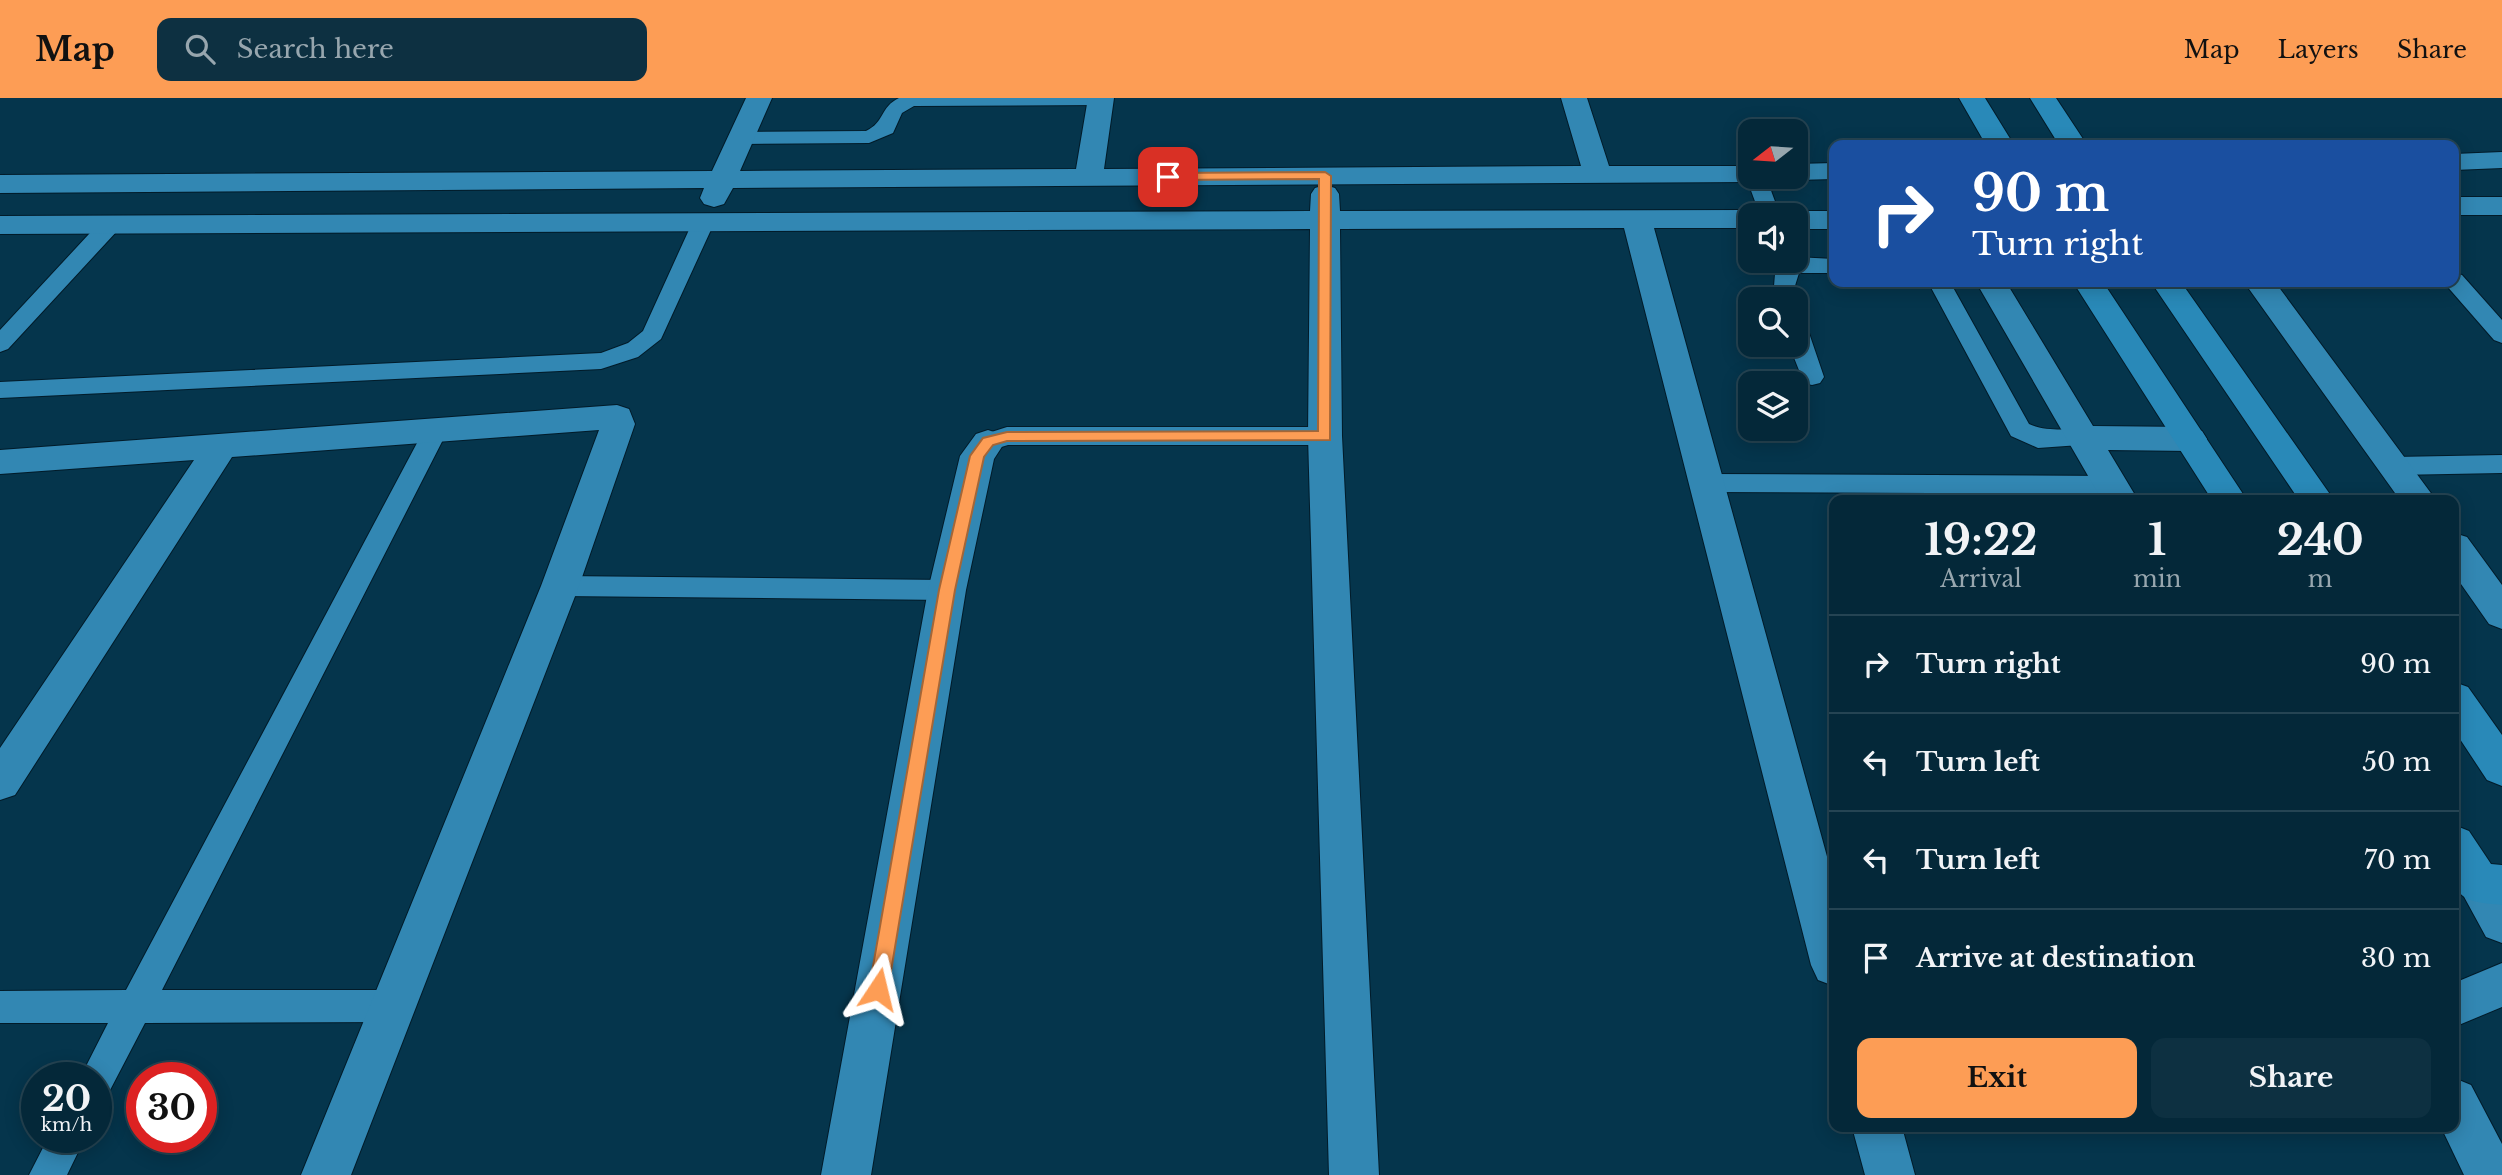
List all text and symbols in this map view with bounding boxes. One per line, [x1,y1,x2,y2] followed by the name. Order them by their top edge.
[157,18,647,81] search box
[35,29,115,70] text: Map
[181,30,219,68] icon: search
[237,33,394,65] text: Search here
[2184,35,2240,64] text: Map
[2278,35,2359,64] text: Layers
[2397,35,2467,64] text: Share
[1738,119,1808,189] north arrow
[1738,119,1808,441] map controls
[1138,147,1198,207] pin
[1149,158,1187,196] icon: arrive
[1972,163,2109,224] text: 90 m
[1857,168,1948,259] icon: right
[1738,203,1808,273] button: sound
[1972,224,2143,264] text: Turn right
[1738,287,1808,357] button: search
[1738,371,1808,441] button: layers
[1924,514,2038,566] text: 19:22
[2148,514,2166,566] text: 1
[2277,514,2364,566] text: 240
[1940,565,2022,593] text: Arrival
[2133,565,2181,593] text: min
[2308,565,2333,593] text: m
[1857,645,1895,683] icon: right
[1916,648,2061,680] text: Turn right
[2360,648,2431,680] text: 90 m
[1857,743,1895,781] icon: left
[1916,746,2040,778] text: Turn left
[2362,746,2431,778] text: 50 m
[1857,841,1895,879] icon: left
[1916,844,2040,876] text: Turn left
[2364,844,2431,876] text: 70 m
[1857,939,1895,977] icon: arrive
[1916,942,2196,974] text: Arrive at destination
[2361,942,2431,974] text: 30 m
[841,952,915,1026] position arrow
[1857,1038,2137,1118] button: Exit
[2151,1038,2431,1118] button: Share
[126,1062,217,1153] speed limit sign: 30
[42,1077,91,1120] text: 20
[41,1114,92,1136] text: km/h

